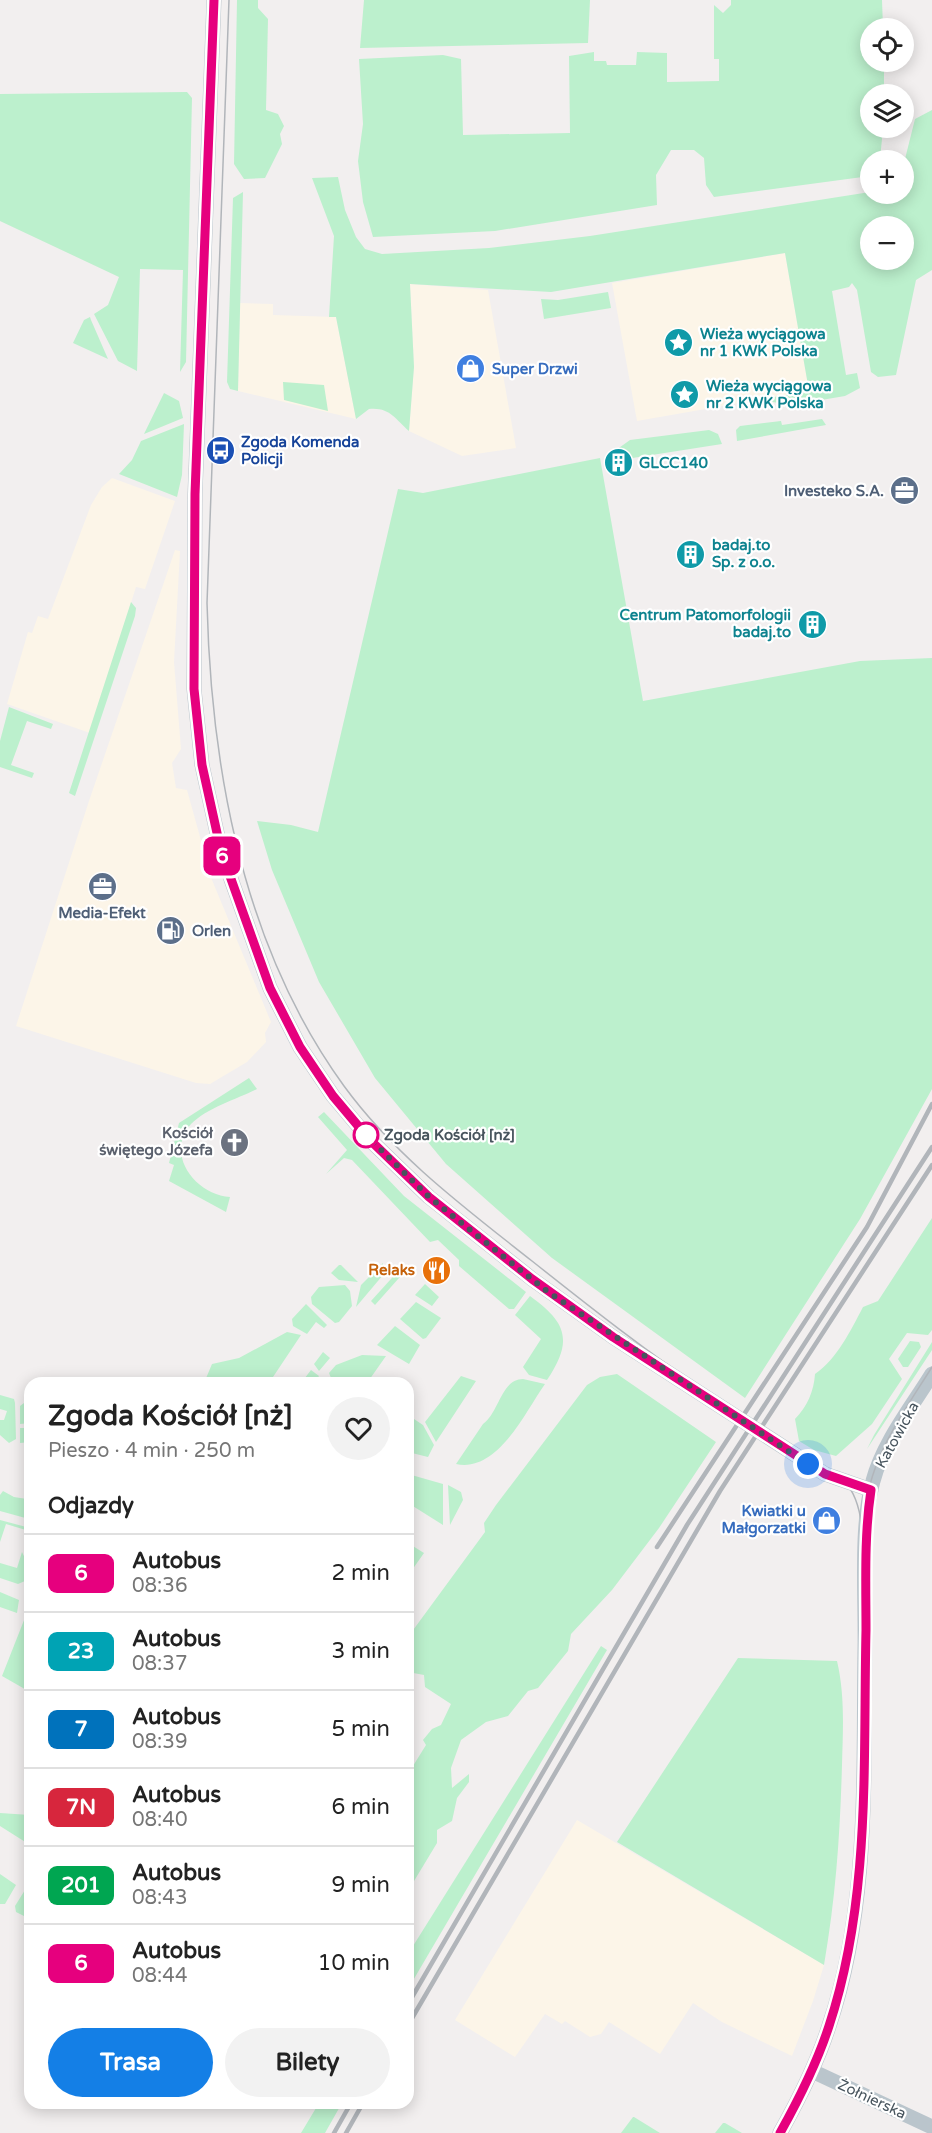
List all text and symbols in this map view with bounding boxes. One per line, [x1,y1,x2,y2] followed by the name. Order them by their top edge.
[860,18,914,270] map controls
[860,18,914,72] button: locate
[860,84,914,138] button: layers
[860,150,914,204] button: +
[860,216,914,270] button: −
[700,325,826,360] place label: Wieża wyciągowa nr 1 KWK Polska
[663,327,695,359] place icon: Wieża wyciągowa nr 1 KWK Polska
[455,353,487,385] shop icon: Super Drzwi
[492,360,578,379] place label: Super Drzwi
[706,377,832,412] place label: Wieża wyciągowa nr 2 KWK Polska
[669,379,701,411] place icon: Wieża wyciągowa nr 2 KWK Polska
[241,433,359,469] place label: Zgoda Komenda Policji
[204,435,236,467] bus stop icon: Zgoda Komenda Policji
[602,447,634,479] building icon: GLCC140
[639,454,708,472] place label: GLCC140
[889,475,921,507] office icon: Investeko S.A.
[784,482,884,500] place label: Investeko S.A.
[712,536,775,572] place label: badaj.to Sp. z o.o.
[675,538,707,570] building icon: badaj.to Sp. z o.o.
[620,606,791,642] place label: Centrum Patomorfologii badaj.to
[796,608,828,640] building icon: Centrum Patomorfologii badaj.to
[202,836,242,876] line badge: 6
[215,844,229,869] text: 6
[86,870,118,902] office icon: Media-Efekt
[58,904,146,922] place label: Media-Efekt
[155,915,187,947] fuel station icon: Orlen
[192,922,231,940] place label: Orlen
[353,1122,379,1148] marker: Zgoda Kościół [nż]
[99,1124,214,1160] place label: Kościół świętego Józefa
[218,1126,250,1158] church icon: Kościół świętego Józefa
[384,1126,515,1145] place label: Zgoda Kościół [nż]
[420,1254,452,1286] restaurant icon: Relaks
[368,1261,415,1279] place label: Relaks
[327,1397,390,1460] button: heart
[48,1399,292,1433] text: Zgoda Kościół [nż]
[871,1399,923,1471] street label: Katowicka
[48,1439,255,1463] text: Pieszo · 4 min · 250 m
[793,1449,823,1479] your location
[48,1493,134,1519] text: Odjazdy
[722,1502,806,1538] place label: Kwiatki u Małgorzatki
[811,1504,843,1536] shop icon: Kwiatki u Małgorzatki
[132,1548,221,1574] text: Autobus
[331,1560,390,1586] text: 2 min
[74,1561,88,1586] text: 6
[132,1574,187,1598] text: 08:36
[132,1626,221,1652] text: Autobus
[331,1638,390,1664] text: 3 min
[68,1639,94,1664] text: 23
[132,1652,187,1676] text: 08:37
[132,1704,221,1730] text: Autobus
[331,1716,390,1742] text: 5 min
[74,1717,88,1742] text: 7
[132,1730,187,1754] text: 08:39
[132,1782,221,1808] text: Autobus
[331,1794,390,1820] text: 6 min
[66,1795,96,1820] text: 7N
[132,1808,187,1832] text: 08:40
[132,1860,221,1886] text: Autobus
[331,1872,390,1898] text: 9 min
[61,1873,101,1898] text: 201
[132,1886,187,1910] text: 08:43
[132,1938,221,1964] text: Autobus
[318,1950,390,1976] text: 10 min
[74,1951,88,1976] text: 6
[132,1964,187,1988] text: 08:44
[48,2028,213,2097] button: Trasa
[225,2028,390,2097] button: Bilety
[835,2075,909,2123] street label: Żołnierska

